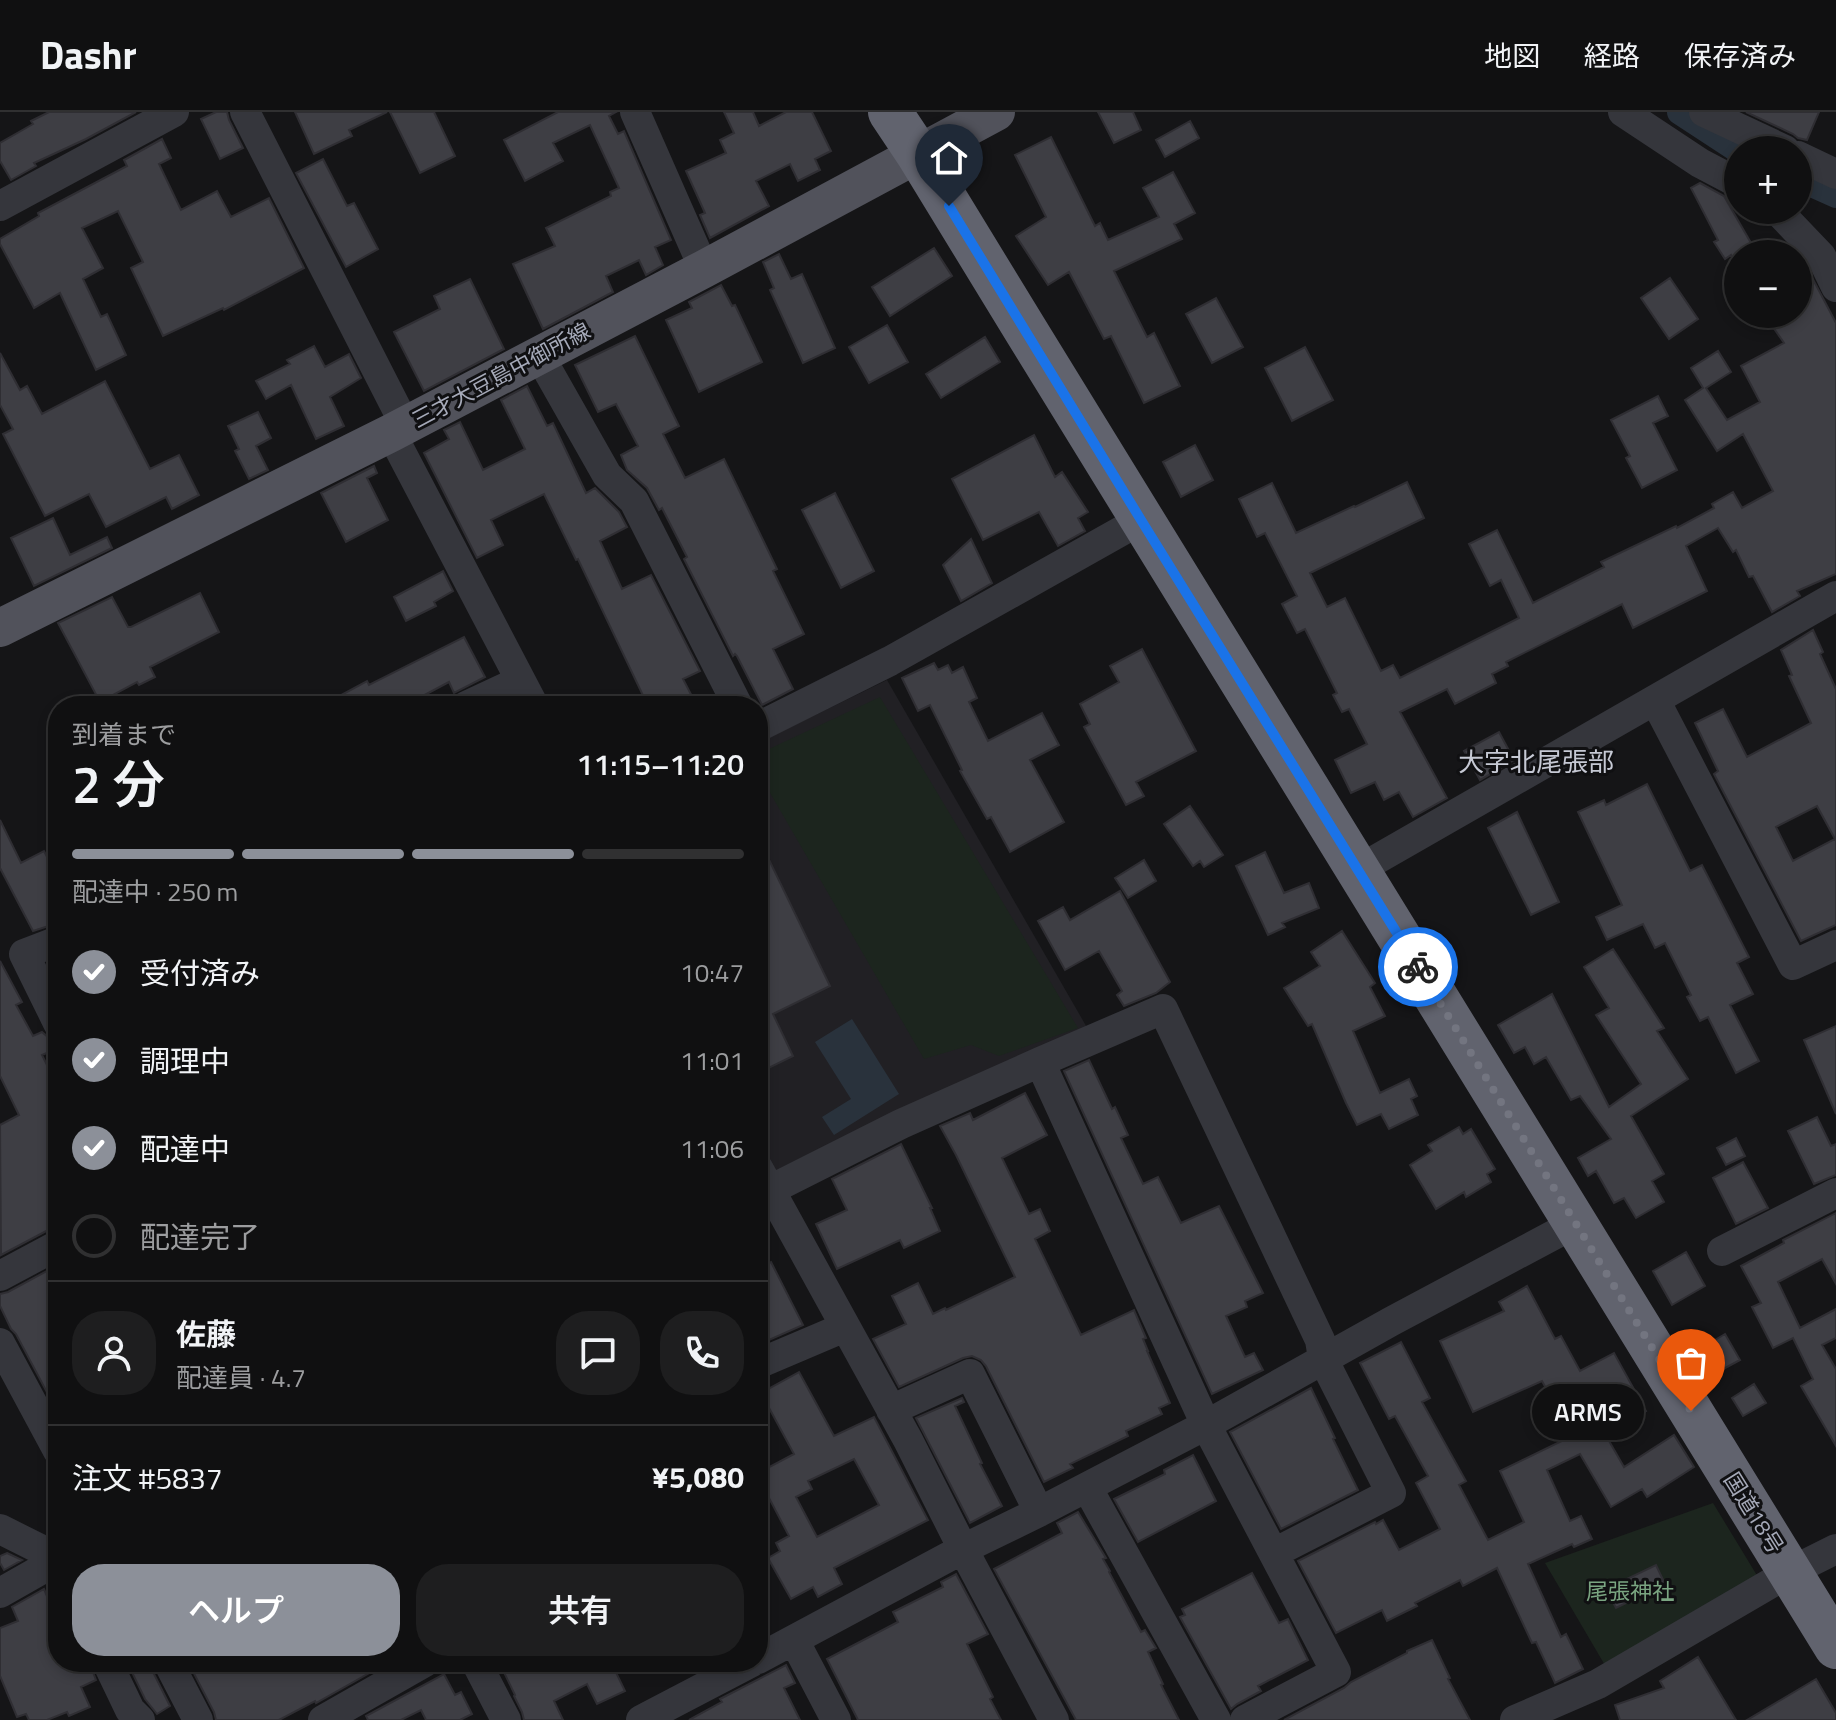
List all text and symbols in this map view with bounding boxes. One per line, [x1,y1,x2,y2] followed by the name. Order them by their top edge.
[40,26,137,84] text: Dashr
[1484,34,1540,77] text: 地図
[1584,34,1640,77] text: 経路
[1684,34,1796,77] text: 保存済み
[915,124,983,206] pin
[927,136,971,180] icon: home
[1724,136,1812,328] map controls
[1724,136,1812,224] button: +
[1724,240,1812,328] button: −
[406,314,596,436] street label: 三才大豆島中御所線
[72,715,176,754] text: 到着まで
[577,741,744,787] text: 11:15–11:20
[1458,742,1614,781] district label: 大字北尾張部
[72,744,165,823] text: 2 分
[72,872,238,911] text: 配達中 · 250 m
[1378,927,1458,1007] courier
[1396,945,1440,989] icon: bike
[72,950,116,994] icon: check
[140,950,260,996] text: 受付済み
[680,953,744,992] text: 10:47
[72,1038,116,1082] icon: check
[140,1038,230,1084] text: 調理中
[680,1041,744,1080] text: 11:01
[72,1126,116,1170] icon: check
[140,1126,230,1172] text: 配達中
[680,1129,744,1168] text: 11:06
[140,1214,260,1260] text: 配達完了
[72,1311,156,1395] button: person
[176,1311,236,1357] text: 佐藤
[556,1311,640,1395] button: chat
[660,1311,744,1395] button: phone
[1657,1329,1725,1411] pin
[1669,1341,1713,1385] icon: bag
[176,1358,306,1397] text: 配達員 · 4.7
[1531,1383,1643,1439] callout: ARMS
[1554,1392,1622,1431] text: ARMS
[652,1454,744,1500] text: ¥5,080
[72,1455,223,1501] text: 注文 #5837
[1716,1466,1792,1560] street label: 国道18号
[72,1564,400,1656] button: ヘルプ
[416,1564,744,1656] button: 共有
[1586,1574,1674,1608] park label: 尾張神社

